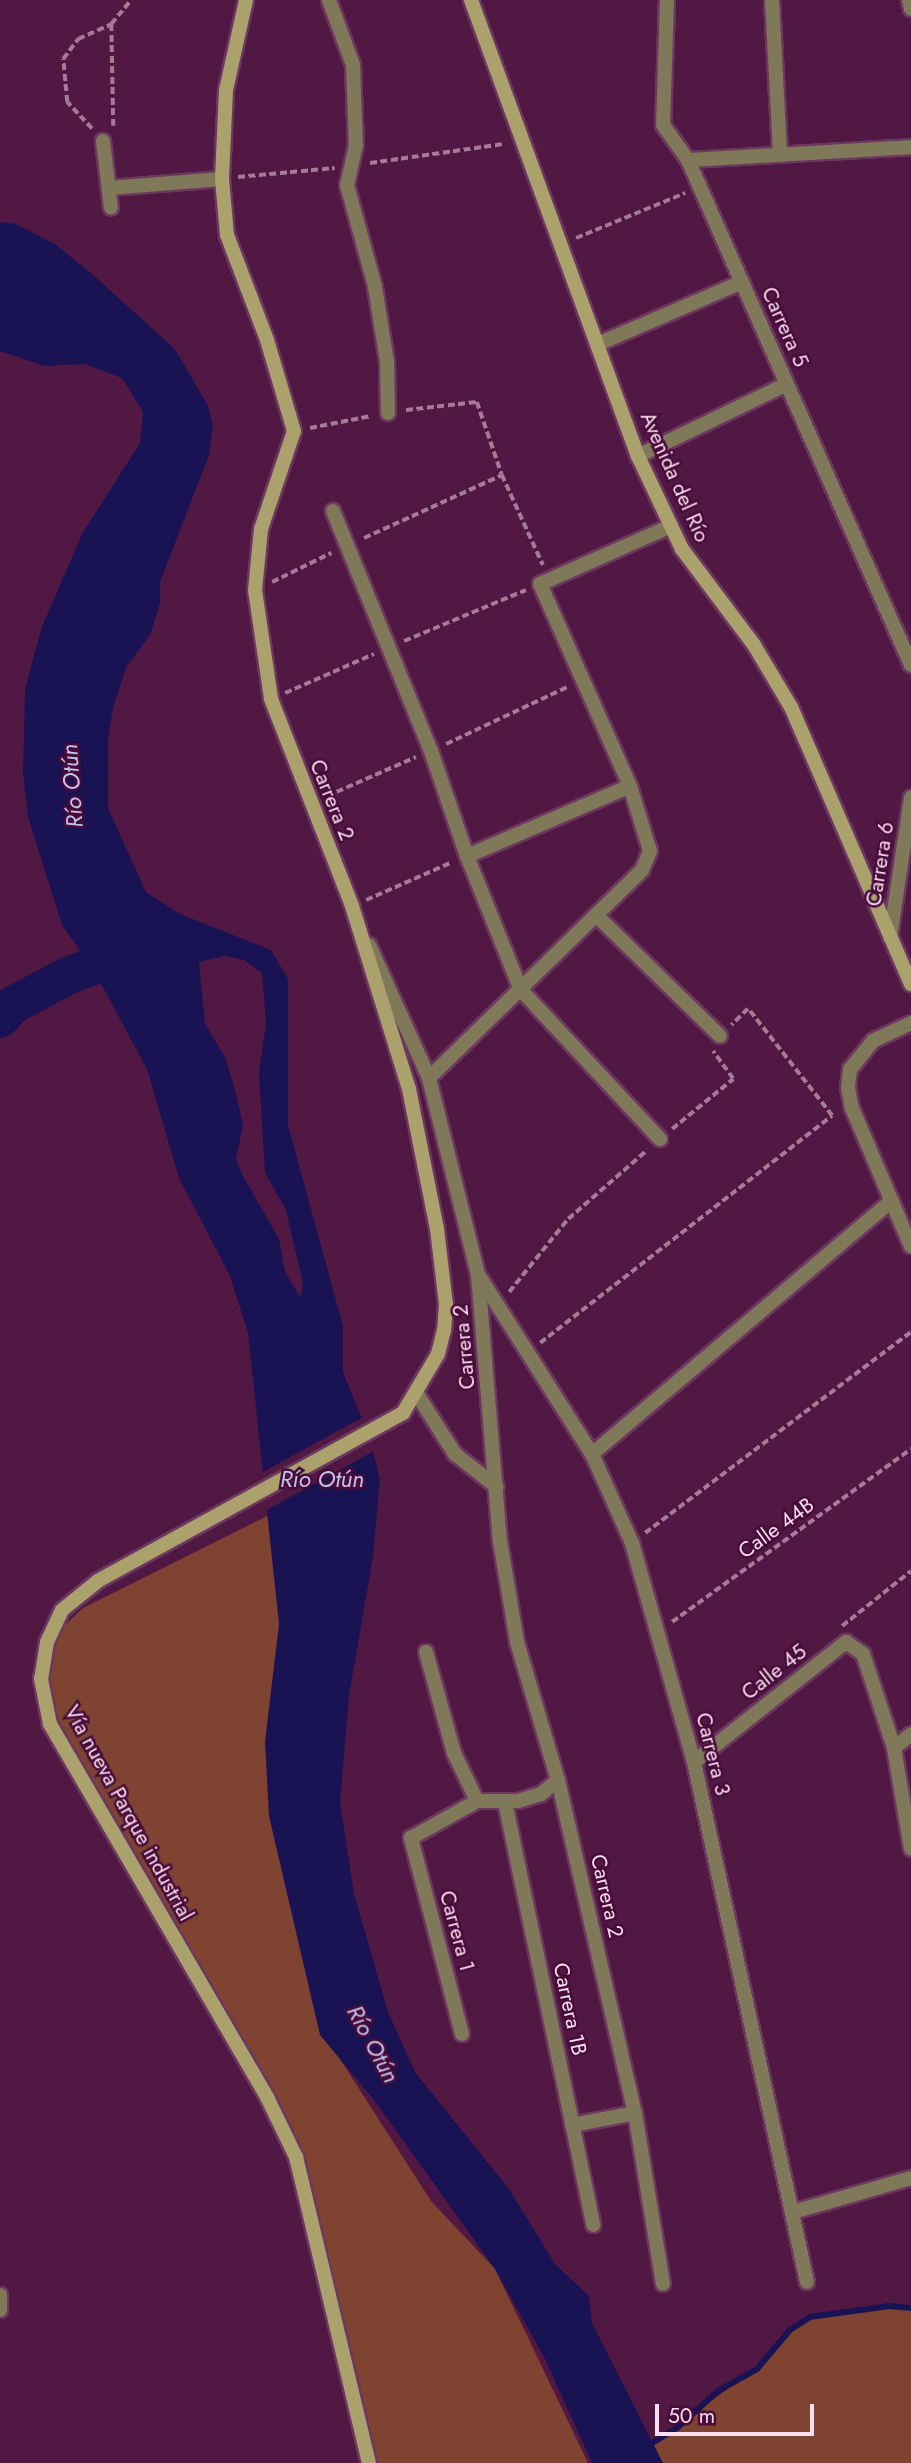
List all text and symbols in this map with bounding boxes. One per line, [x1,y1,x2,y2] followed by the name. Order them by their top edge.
[756,283,814,371] street label: Carrera 5
[635,408,715,546] street label: Avenida del Río
[55,743,89,829] water label: Río Otún
[304,756,360,844] street label: Carrera 2
[861,820,899,908] street label: Carrera 6
[448,1304,480,1390] street label: Carrera 2
[280,1465,364,1493] water label: Río Otún
[733,1492,819,1564] street label: Calle 44B
[737,1639,811,1705] street label: Calle 45
[59,1701,199,1925] street label: Vía nueva Parque industrial
[691,1710,735,1798] street label: Carrera 3
[585,1852,629,1940] street label: Carrera 2
[434,1888,480,1974] street label: Carrera 1
[548,1960,592,2058] street label: Carrera 1B
[341,2001,405,2087] water label: Río Otún
[659,2390,818,2434] scale bar
[668,2401,715,2431] text: 50 m

